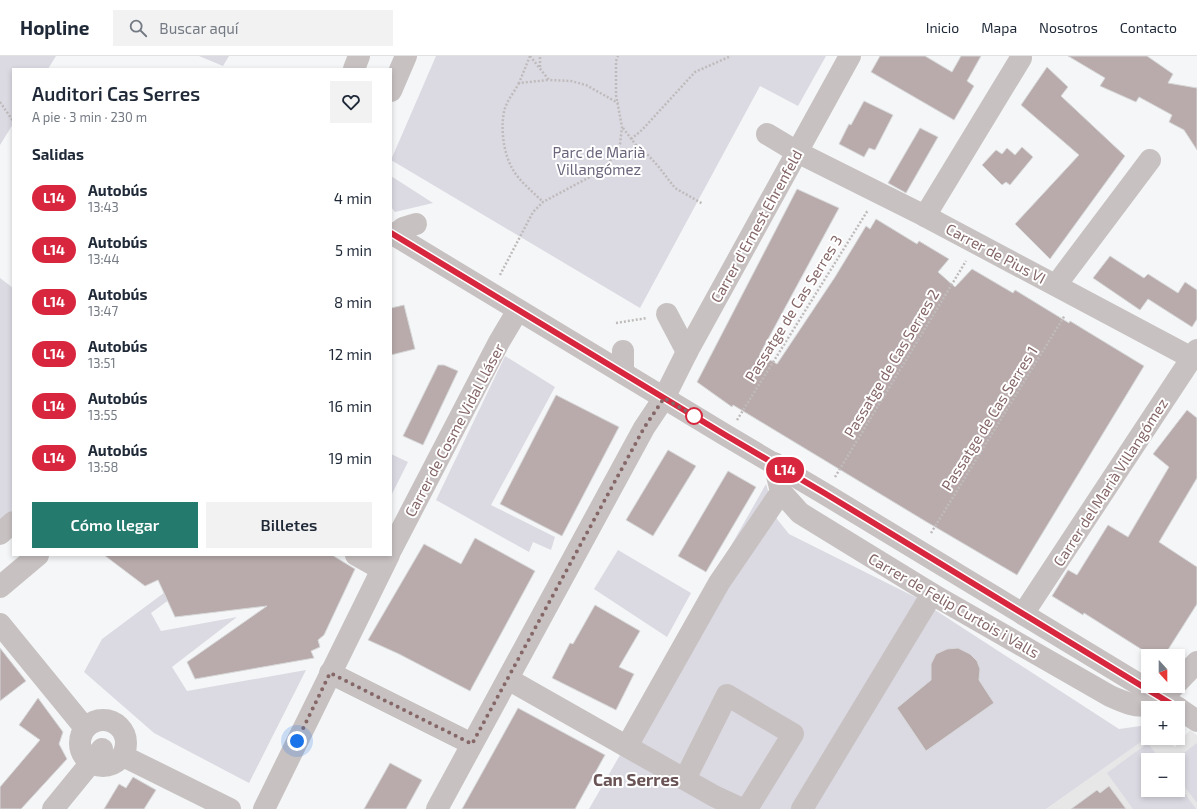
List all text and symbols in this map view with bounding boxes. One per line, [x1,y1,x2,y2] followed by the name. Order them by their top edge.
[113,10,393,46] search box
[20,16,89,39] text: Hopline
[127,17,149,39] icon: search
[159,19,239,37] text: Buscar aquí
[926,19,959,36] text: Inicio
[981,19,1017,36] text: Mapa
[1039,19,1098,36] text: Nosotros
[1120,19,1177,36] text: Contacto
[330,81,372,123] button: heart
[32,82,200,105] text: Auditori Cas Serres
[32,109,147,125] text: A pie · 3 min · 230 m
[553,143,645,178] park label: Parc de Marià Villangómez
[32,145,84,163] text: Salidas
[707,147,805,305] street label: Carrer d'Ernest Ehrenfeld
[88,181,147,199] text: Autobús
[43,189,65,206] text: L14
[334,189,372,207] text: 4 min
[88,199,119,215] text: 13:43
[943,219,1049,287] street label: Carrer de Pius VI
[740,231,846,385] street label: Passatge de Cas Serres 3
[88,233,147,251] text: Autobús
[43,241,65,258] text: L14
[335,241,372,259] text: 5 min
[88,251,119,267] text: 13:44
[88,285,147,303] text: Autobús
[840,286,942,440] street label: Passatge de Cas Serres 2
[43,293,65,310] text: L14
[334,293,372,311] text: 8 min
[88,303,118,319] text: 13:47
[88,337,147,355] text: Autobús
[401,340,507,520] street label: Carrer de Cosme Vidal Lláser
[937,342,1041,494] street label: Passatge de Cas Serres 1
[43,345,65,362] text: L14
[329,345,372,363] text: 12 min
[88,355,116,371] text: 13:51
[88,389,147,407] text: Autobús
[1049,395,1171,569] street label: Carrer del Marià Villangómez
[43,397,65,414] text: L14
[329,397,372,415] text: 16 min
[88,407,117,423] text: 13:55
[685,407,703,425] unlabelled marker
[88,441,147,459] text: Autobús
[43,449,65,466] text: L14
[329,449,372,467] text: 19 min
[762,457,808,483] line badge: L14
[88,459,118,475] text: 13:58
[774,461,796,478] text: L14
[32,502,198,548] button: Cómo llegar
[206,502,372,548] button: Billetes
[865,549,1043,661] street label: Carrer de Felip Curtois i Valls
[1141,649,1185,693] north arrow
[1141,649,1185,797] map controls
[1141,701,1185,745] button: +
[287,731,307,751] your location
[1141,753,1185,797] button: −
[593,769,679,789] district label: Can Serres

